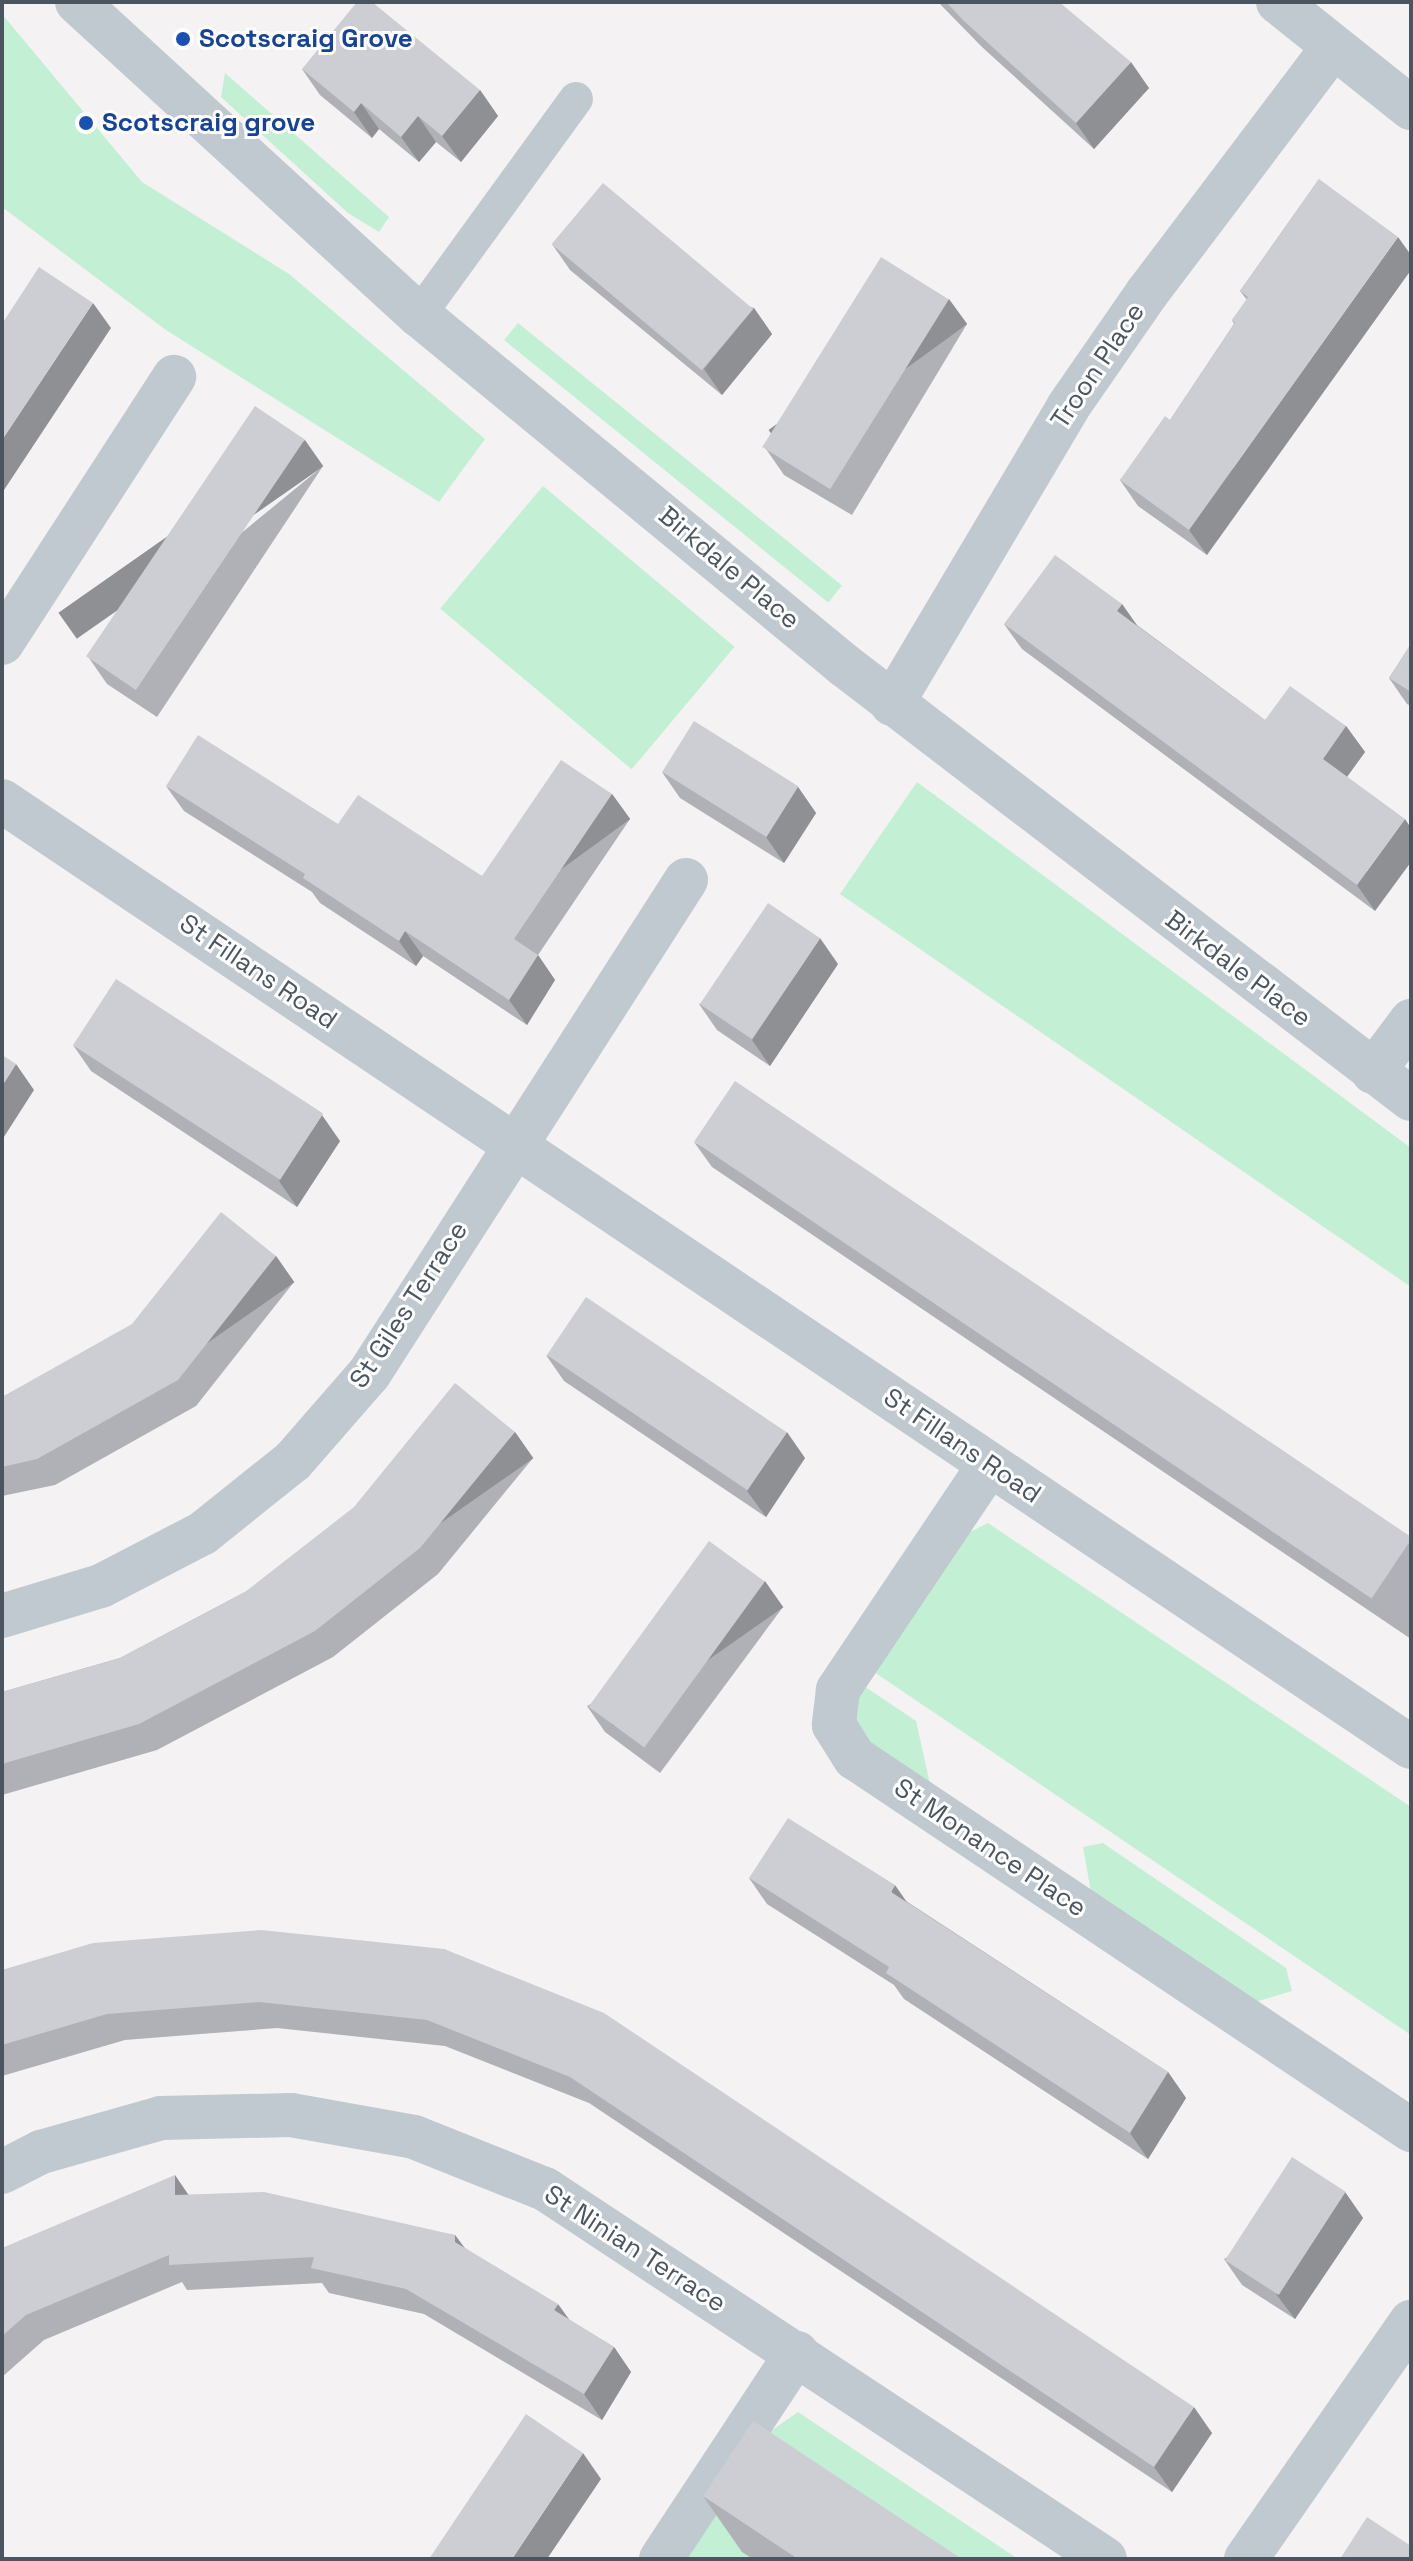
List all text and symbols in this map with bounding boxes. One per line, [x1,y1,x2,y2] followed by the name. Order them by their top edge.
[199,23,413,55] place label: Scotscraig Grove
[174,30,192,48] marker: Scotscraig Grove
[102,107,315,139] place label: Scotscraig grove
[77,114,95,132] marker: Scotscraig grove
[1045,297,1151,435] street label: Troon Place
[652,500,806,636] street label: Birkdale Place
[1159,904,1317,1034] street label: Birkdale Place
[173,908,343,1036] street label: St Fillans Road
[343,1216,475,1394] street label: St Giles Terrace
[877,1382,1047,1510] street label: St Fillans Road
[888,1772,1092,1924] street label: St Monance Place
[538,2178,732,2320] street label: St Ninian Terrace

